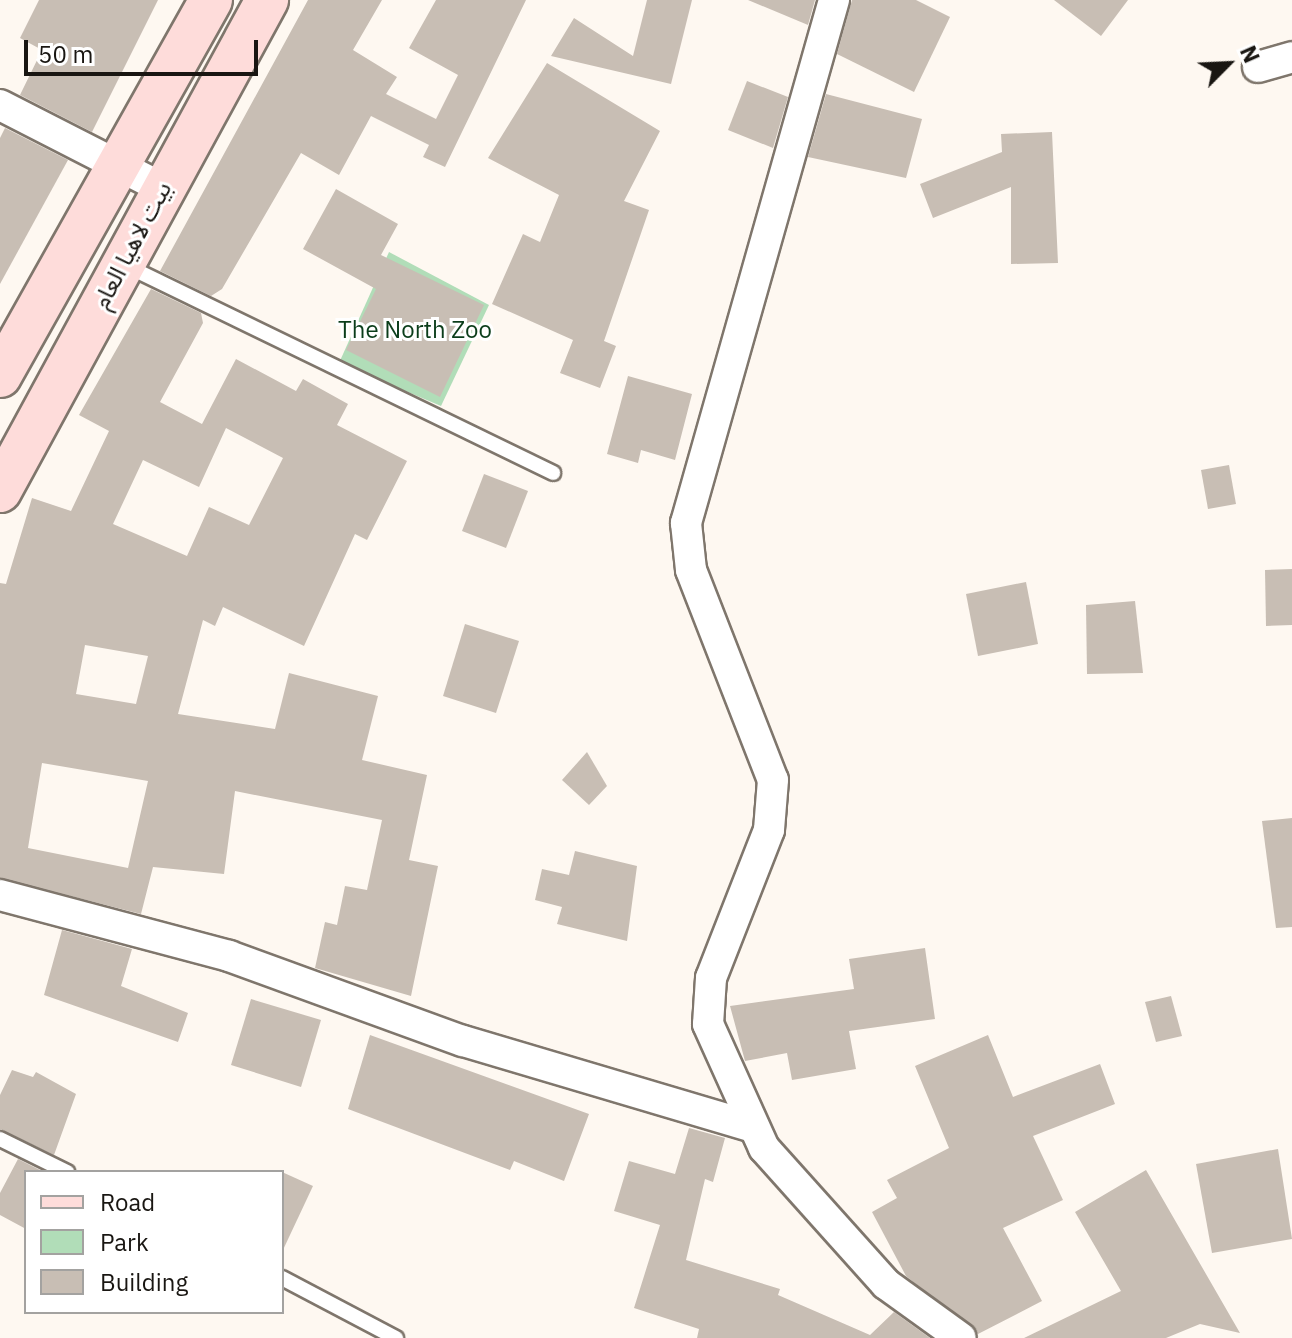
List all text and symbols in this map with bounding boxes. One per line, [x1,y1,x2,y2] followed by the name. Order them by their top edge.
[28,24,262,74] scale bar
[1188,24,1268,104] north arrow
[38,38,93,70] text: 50 m
[1234,41,1267,67] text: N
[86,177,178,313] street label: بيت لاهيا العام
[338,316,492,344] park label: The North Zoo
[24,1170,284,1314] legend
[100,1186,155,1218] text: Road
[100,1226,149,1258] text: Park
[100,1266,188,1298] text: Building

